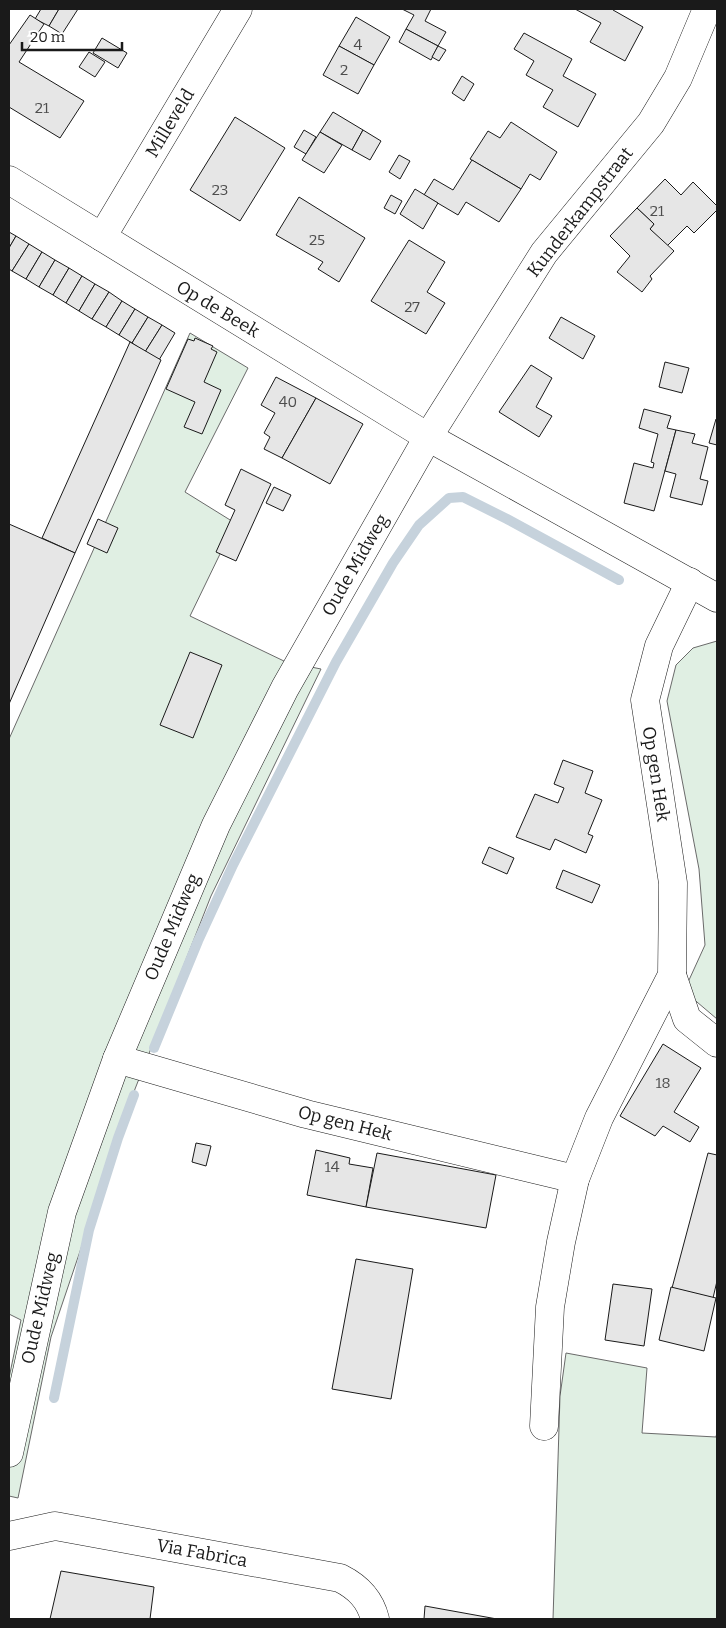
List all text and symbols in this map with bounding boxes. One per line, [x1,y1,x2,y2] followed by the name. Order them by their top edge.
[22,20,122,52] scale bar
[30,28,66,46] text: 20 m
[354,36,363,54] house number: 4
[340,61,348,79] house number: 2
[141,84,199,161] street label: Milleveld
[35,99,49,117] house number: 21
[522,142,638,281] street label: Kunderkampstraat
[212,181,228,199] house number: 23
[650,202,664,220] house number: 21
[309,231,325,249] house number: 25
[173,276,264,343] street label: Op de Beek
[404,298,420,316] house number: 27
[279,393,297,411] house number: 40
[317,510,393,620] street label: Oude Midweg
[638,725,675,824] street label: Op gen Hek
[140,870,204,984] street label: Oude Midweg
[655,1074,671,1092] house number: 18
[296,1101,395,1145] street label: Op gen Hek
[325,1158,340,1176] house number: 14
[16,1250,64,1366] street label: Oude Midweg
[155,1534,249,1572] street label: Via Fabrica

